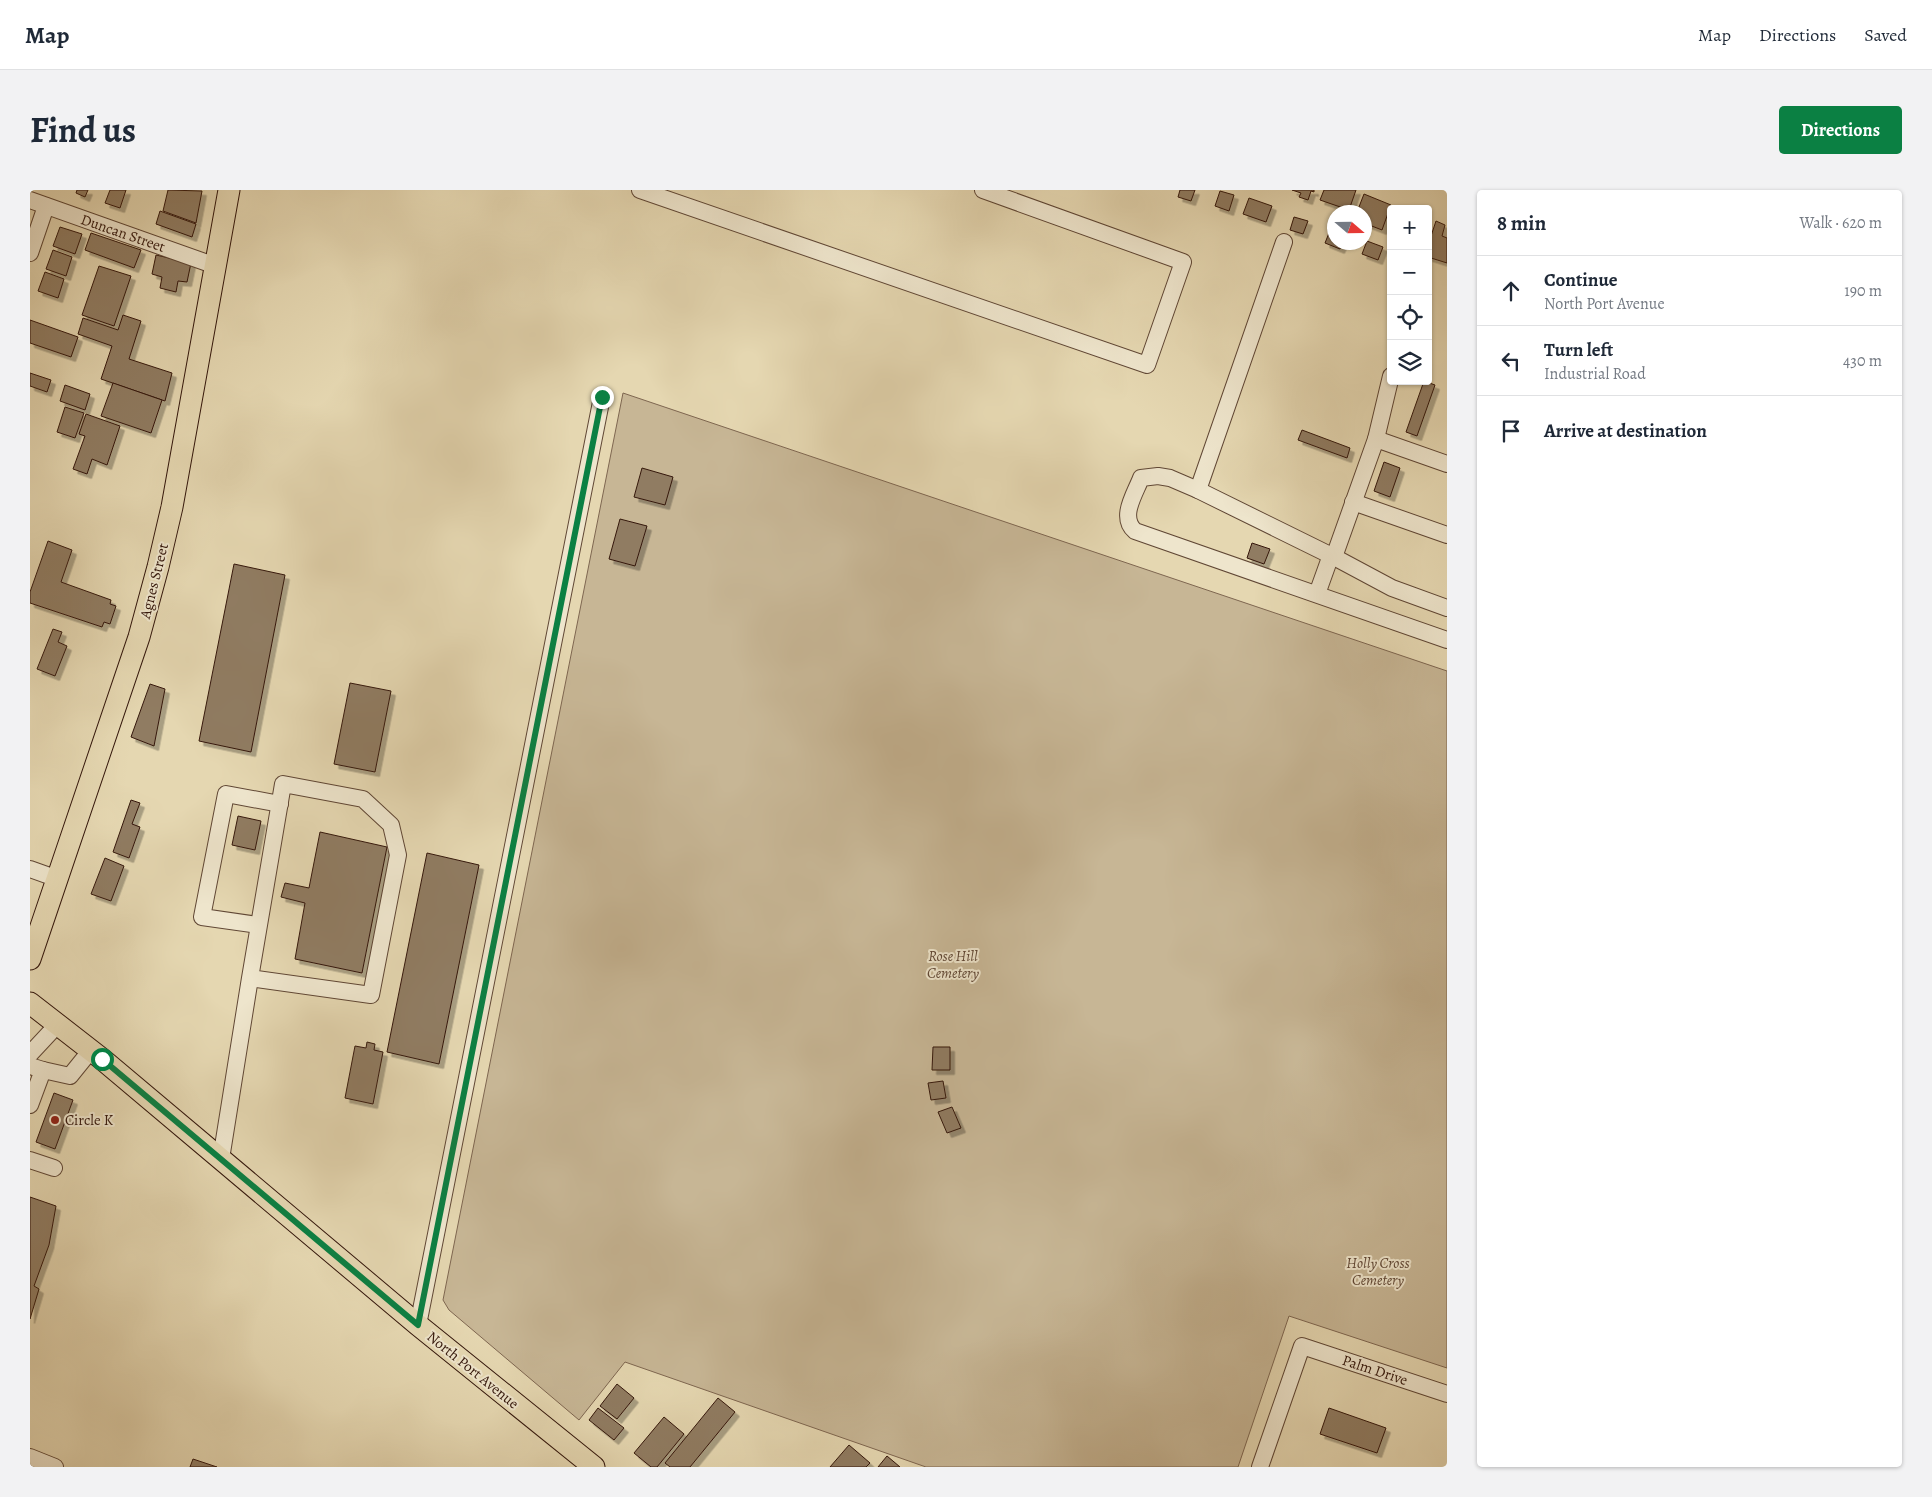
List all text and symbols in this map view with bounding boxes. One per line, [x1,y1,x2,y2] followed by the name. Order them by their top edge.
[25,19,69,51] text: Map
[1698,23,1731,47] text: Map
[1759,23,1836,47] text: Directions
[1864,23,1907,47] text: Saved
[30,106,136,154] text: Find us
[1779,106,1902,154] button: Directions
[1327,205,1372,250] north arrow
[1387,205,1432,385] map controls
[1387,205,1432,250] button: +
[78,209,168,257] street label: Duncan Street
[1497,209,1546,237] text: 8 min
[1800,212,1882,234] text: Walk · 620 m
[1387,250,1432,295] button: −
[1544,267,1618,293] text: Continue
[1497,277,1525,305] icon: ahead
[1844,280,1882,302] text: 190 m
[1544,293,1665,315] text: North Port Avenue
[1387,295,1432,340] button: locate
[1544,337,1613,363] text: Turn left
[1387,340,1432,385] button: layers
[1497,347,1525,375] icon: left
[1843,350,1882,372] text: 430 m
[1544,363,1646,385] text: Industrial Road
[591,386,614,409] route end
[1497,417,1525,445] icon: arrive
[1544,418,1707,444] text: Arrive at destination
[135,541,173,622] street label: Agnes Street
[927,946,979,983] park label: Rose Hill Cemetery
[91,1048,114,1071] route start
[65,1110,114,1130] place label: Circle K
[49,1114,61,1126] marker: Circle K
[1346,1253,1410,1290] park label: Holly Cross Cemetery
[423,1327,523,1414] street label: North Port Avenue
[1340,1350,1411,1390] street label: Palm Drive

